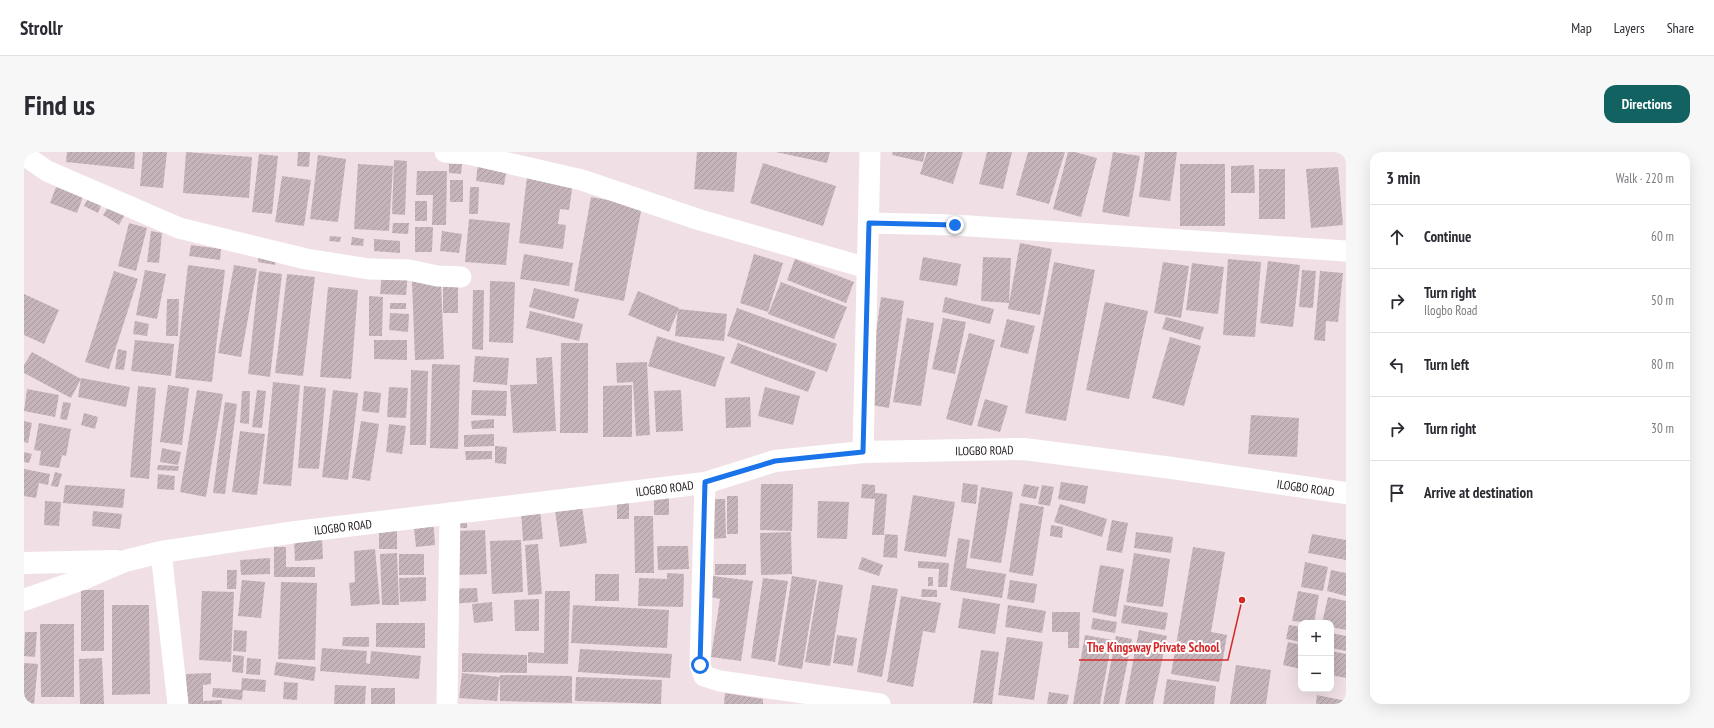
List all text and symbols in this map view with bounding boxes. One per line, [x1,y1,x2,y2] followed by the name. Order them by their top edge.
[20,16,63,40] text: Strollr
[1571,19,1592,37] text: Map
[1614,19,1645,37] text: Layers
[1667,19,1694,37] text: Share
[1604,85,1690,123] button: Directions
[24,86,95,123] text: Find us
[1386,167,1420,189] text: 3 min
[1616,170,1674,187] text: Walk · 220 m
[946,216,964,234] route end
[1386,226,1408,248] icon: ahead
[1424,227,1471,246] text: Continue
[1651,228,1674,245] text: 60 m
[1424,283,1476,302] text: Turn right
[1386,290,1408,312] icon: right
[1651,292,1674,309] text: 50 m
[1424,302,1477,319] text: Ilogbo Road
[1386,354,1408,376] icon: left
[1424,355,1469,374] text: Turn left
[1651,356,1674,373] text: 80 m
[1386,418,1408,440] icon: right
[1424,419,1476,438] text: Turn right
[1651,420,1674,437] text: 30 m
[955,442,1014,458] street label: ILOGBO ROAD
[1276,476,1336,499] street label: ILOGBO ROAD
[635,477,694,499] street label: ILOGBO ROAD
[1386,482,1408,504] icon: arrive
[1424,483,1533,502] text: Arrive at destination
[313,515,373,537] street label: ILOGBO ROAD
[1298,620,1334,692] map controls
[1298,620,1334,656] button: +
[1079,635,1228,660] callout: The Kingsway Private School
[1087,639,1220,656] text: The Kingsway Private School
[691,656,709,674] route start
[1298,656,1334,692] button: −

